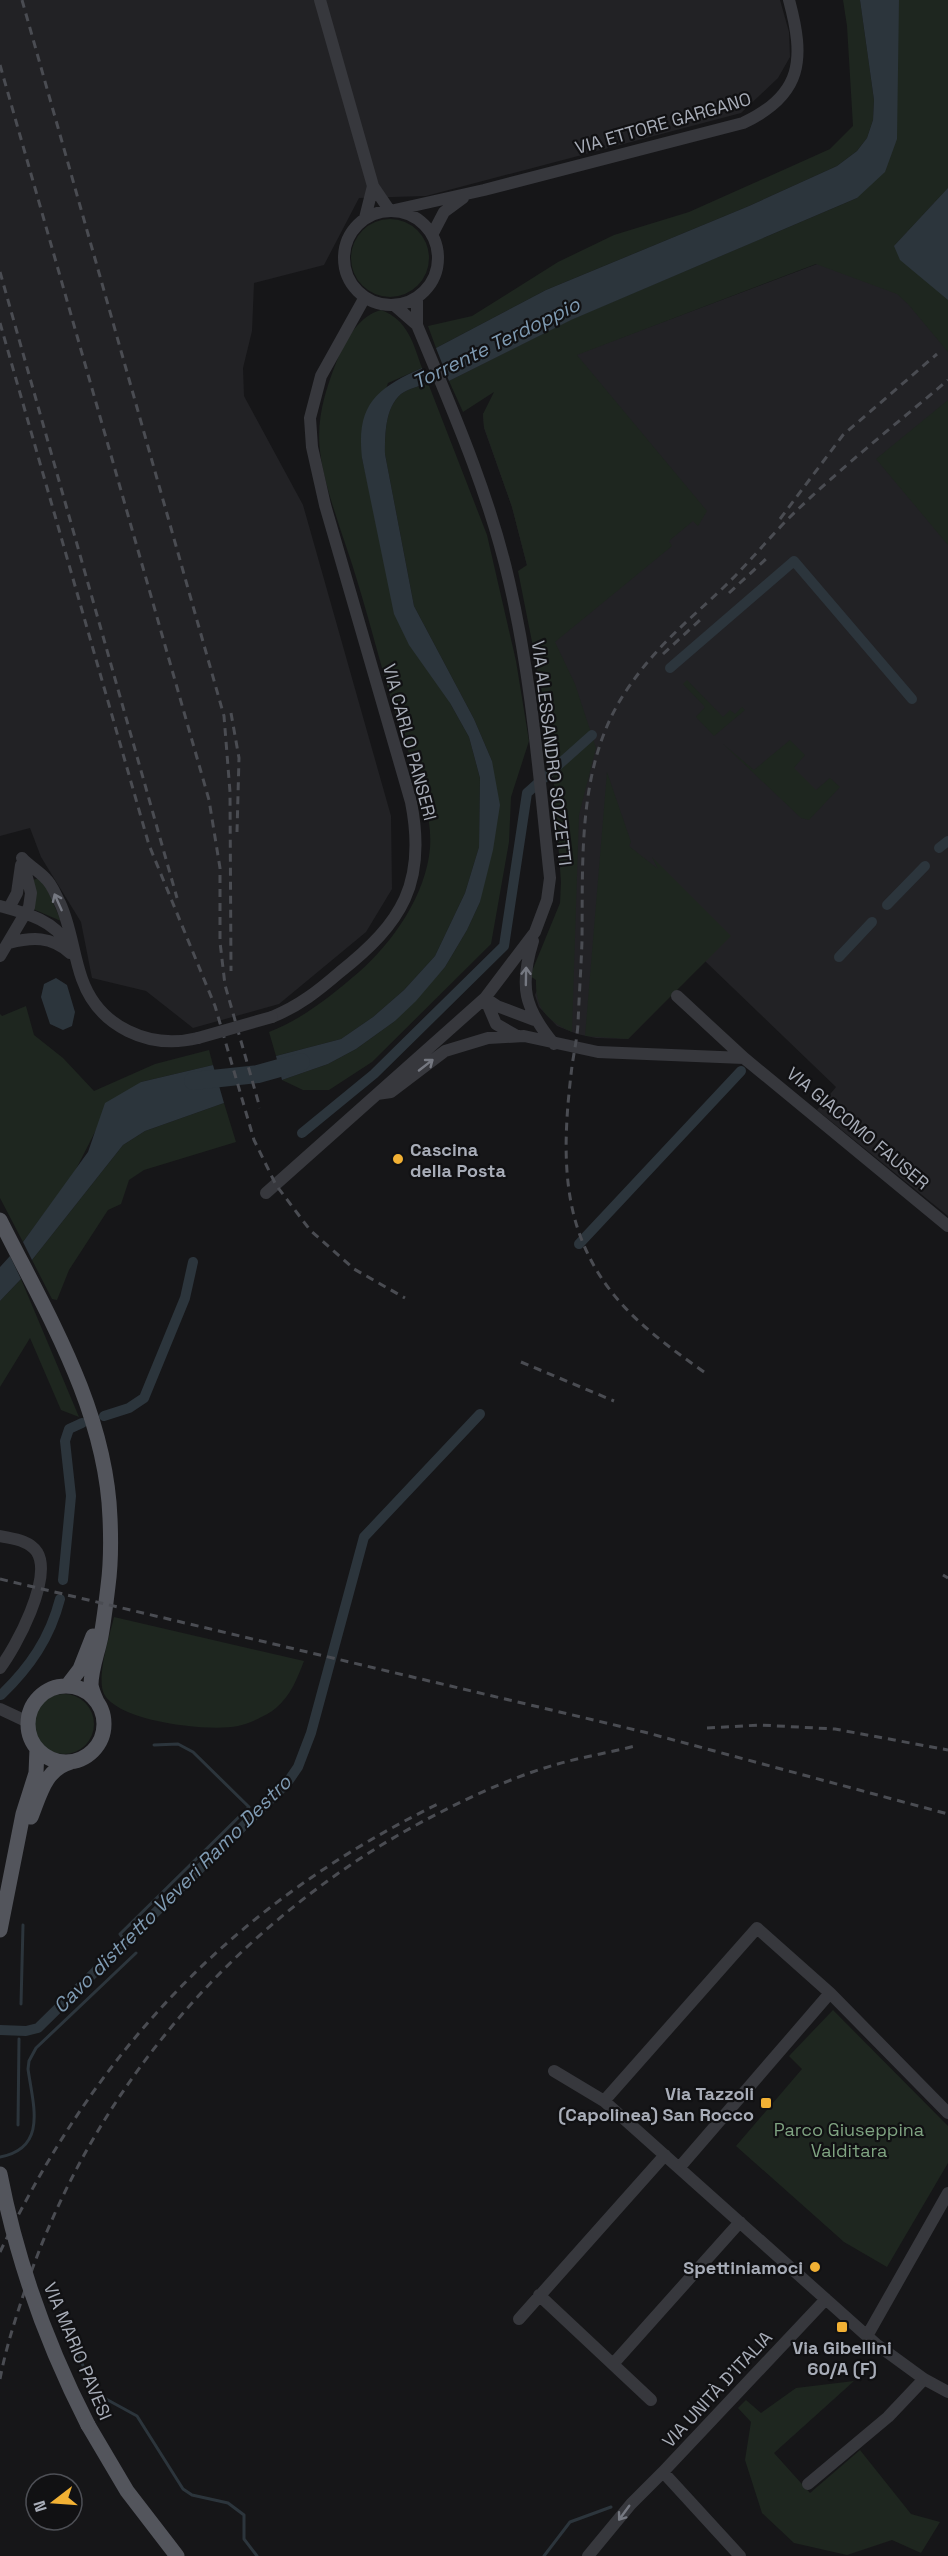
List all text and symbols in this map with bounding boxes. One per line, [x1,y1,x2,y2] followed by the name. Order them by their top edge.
[572,87,754,159] street label: VIA ETTORE GARGANO
[408,291,585,395] water label: Torrente Terdoppio
[527,639,577,867] street label: VIA ALESSANDRO SOZZETTI
[378,661,442,823] street label: VIA CARLO PANSERI
[52,893,64,911] one-way arrow
[520,967,532,987] one-way arrow
[418,1058,434,1071] one-way arrow
[782,1062,934,1194] street label: VIA GIACOMO FAUSER
[410,1138,507,1182] place label: Cascina della Posta
[391,1152,405,1166] marker: Cascina della Posta
[47,1769,297,2019] water label: Cavo distretto Veveri Ramo Destro
[558,2082,754,2126] place label: Via Tazzoli (Capolinea) San Rocco
[759,2096,773,2110] marker: Via Tazzoli (Capolinea) San Rocco
[774,2118,924,2162] park label: Parco Giuseppina Valditara
[683,2256,803,2279] place label: Spettiniamoci
[808,2260,822,2274] marker: Spettiniamoci
[39,2279,117,2423] street label: VIA MARIO PAVESI
[835,2320,849,2334] marker: Via Gibellini 60/A (F)
[657,2326,777,2452] street label: VIA UNITÀ D'ITALIA
[792,2336,892,2380] place label: Via Gibellini 60/A (F)
[24,2472,84,2532] north arrow
[29,2498,52,2514] text: N
[618,2505,631,2521] one-way arrow

